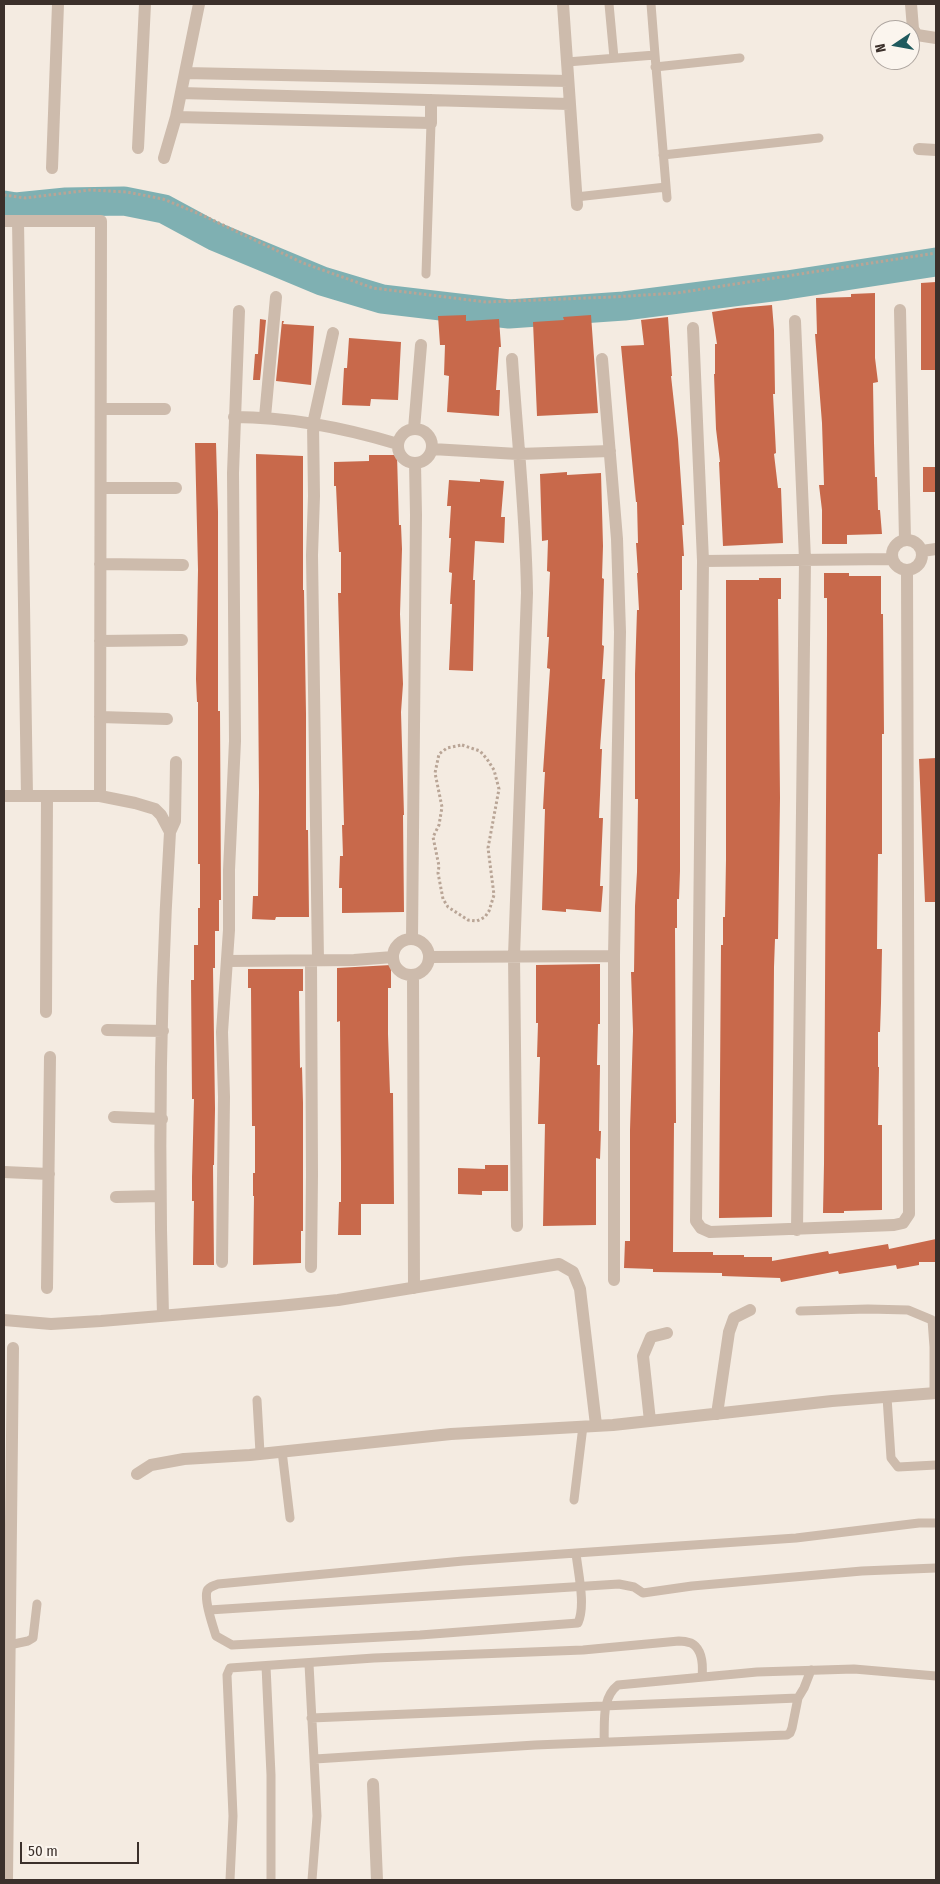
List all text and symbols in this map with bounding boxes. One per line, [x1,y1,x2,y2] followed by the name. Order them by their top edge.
[870,20,920,70] north arrow
[872,42,890,54] text: N
[22,1832,141,1864] scale bar
[28,1842,58,1860] text: 50 m

